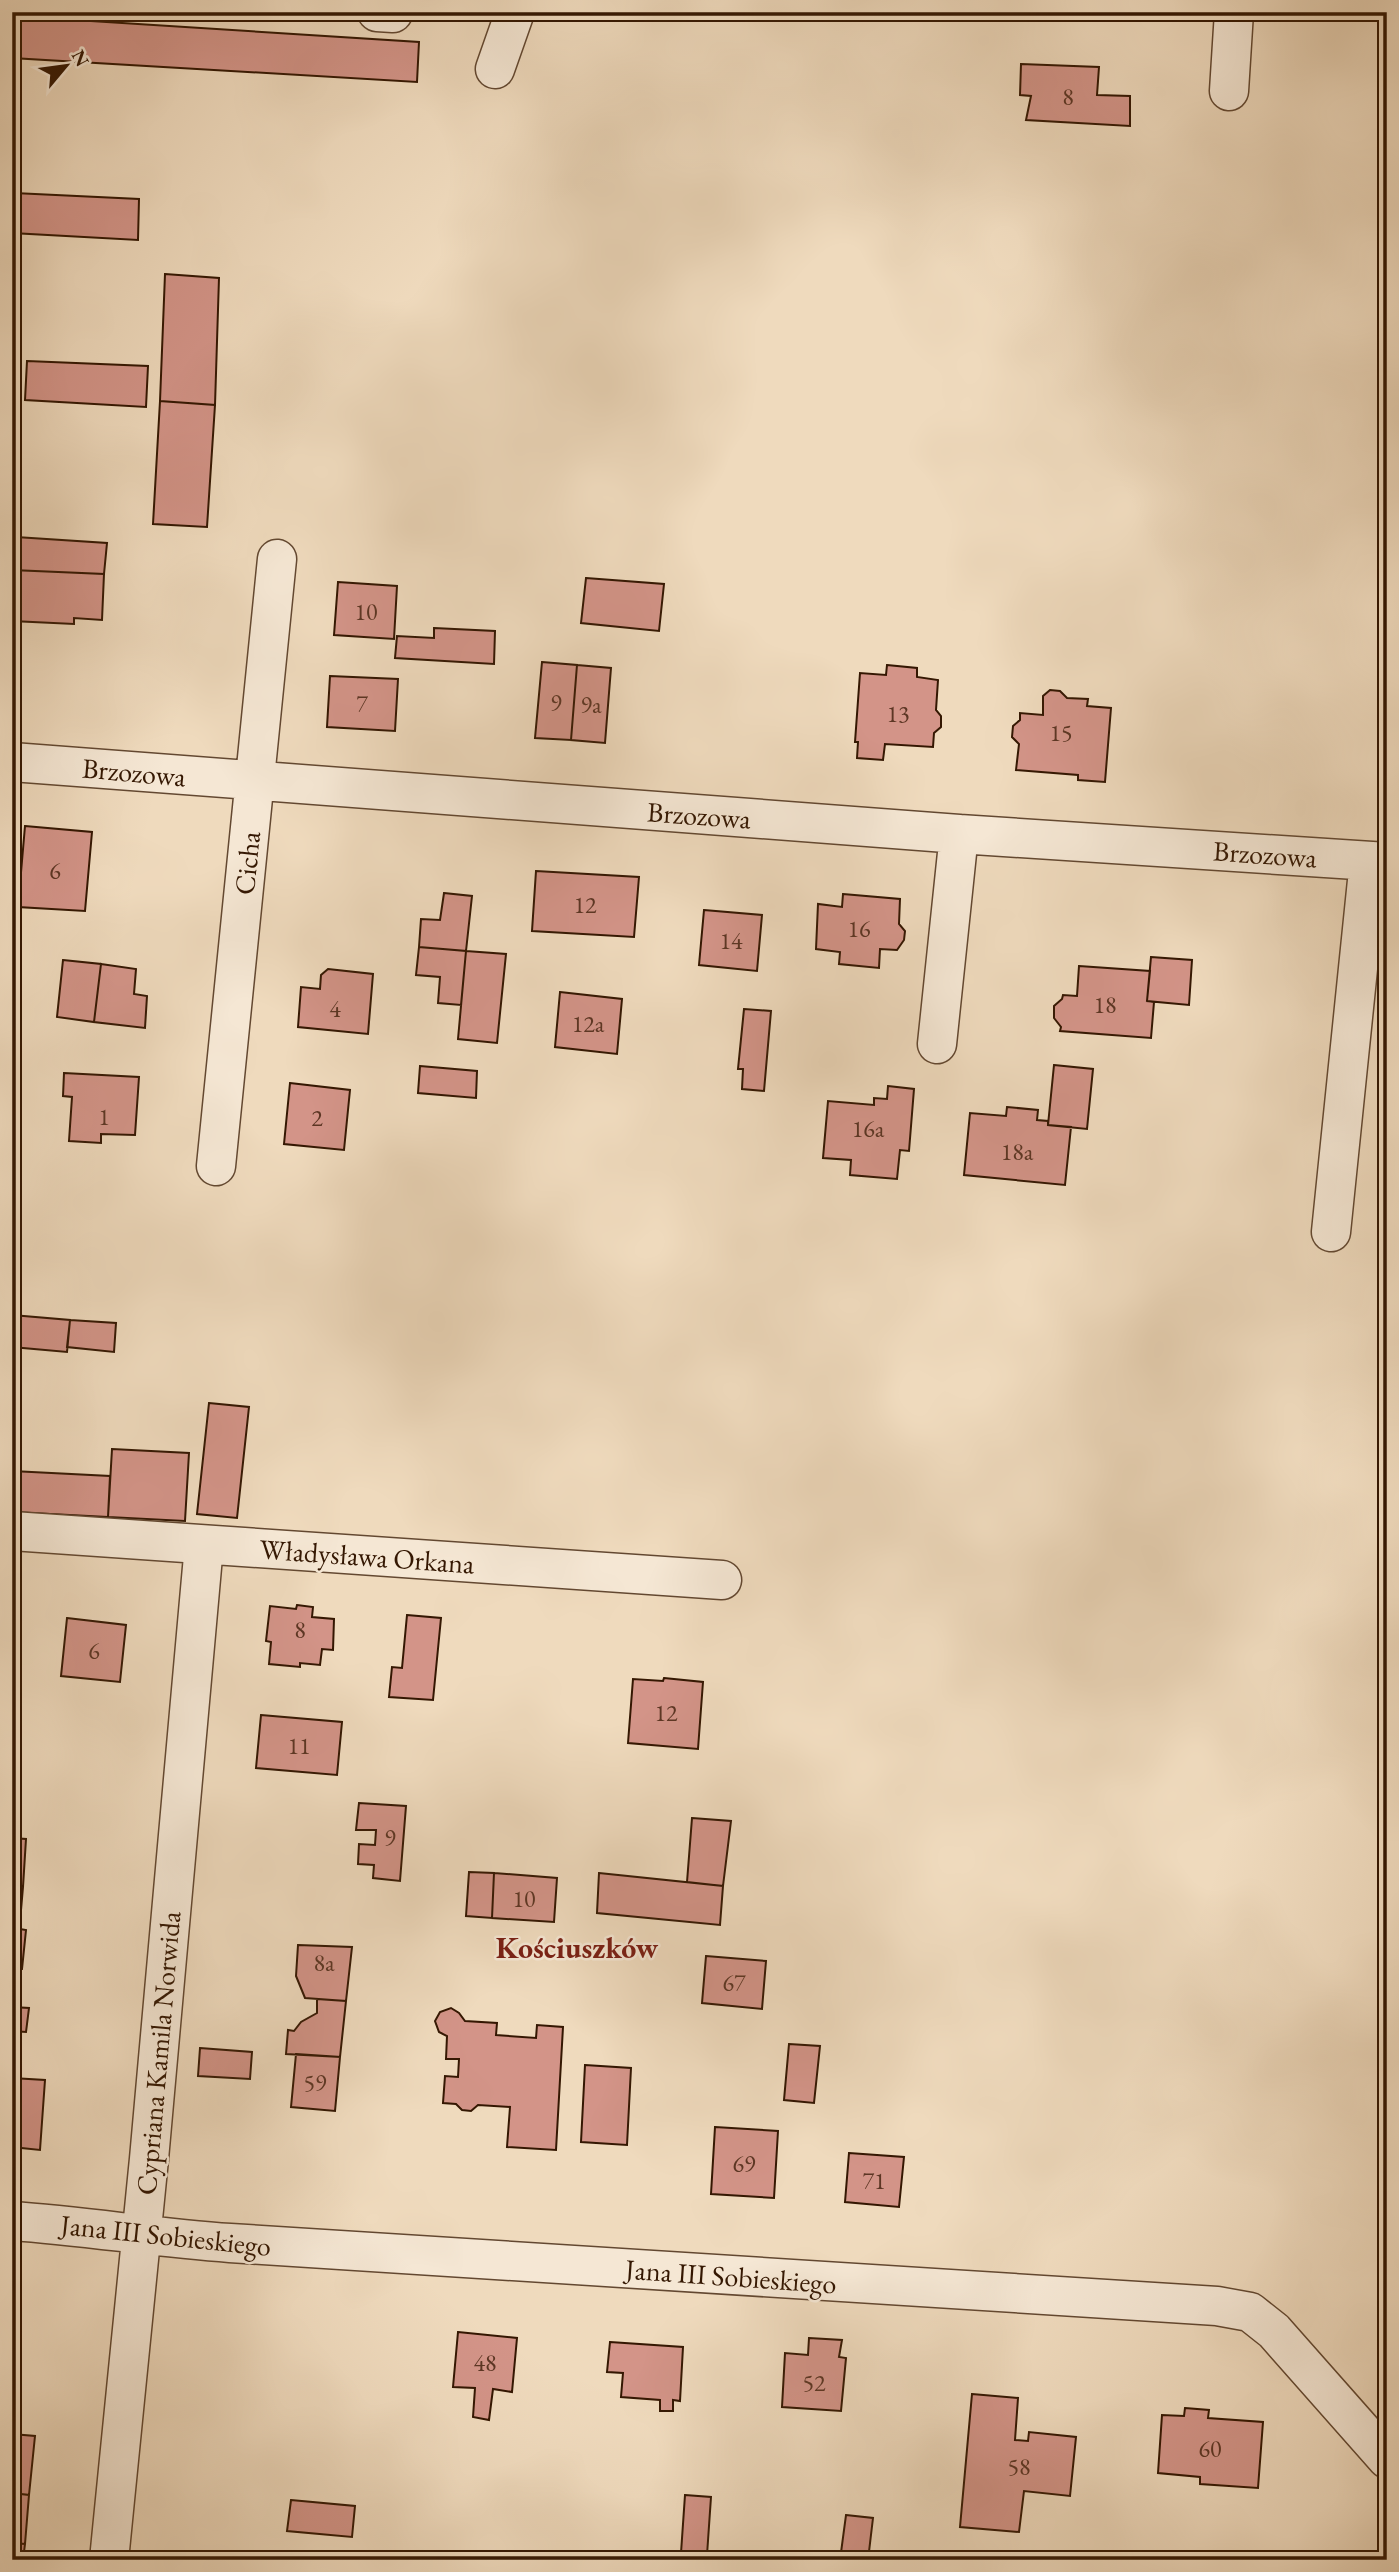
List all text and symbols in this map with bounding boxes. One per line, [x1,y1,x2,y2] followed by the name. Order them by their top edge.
[32,32,102,102] north arrow
[66,45,95,71] text: N
[1062,81,1074,112] house number: 8
[354,596,378,627] house number: 10
[550,687,562,718] house number: 9
[356,688,368,719] house number: 7
[580,689,602,720] house number: 9a
[886,698,910,729] house number: 13
[1049,717,1073,748] house number: 15
[81,750,188,795] street label: Brzozowa
[646,793,753,837] street label: Brzozowa
[226,829,268,897] street label: Cicha
[1212,832,1319,876] street label: Brzozowa
[49,855,61,886] house number: 6
[573,889,597,920] house number: 12
[847,913,871,944] house number: 16
[719,925,743,956] house number: 14
[1093,989,1117,1020] house number: 18
[329,993,341,1024] house number: 4
[572,1008,605,1039] house number: 12a
[98,1101,110,1132] house number: 1
[311,1102,323,1133] house number: 2
[852,1113,885,1144] house number: 16a
[1001,1136,1034,1167] house number: 18a
[258,1531,476,1582] street label: Władysława Orkana
[294,1614,306,1645] house number: 8
[88,1635,100,1666] house number: 6
[654,1697,678,1728] house number: 12
[287,1730,311,1761] house number: 11
[384,1822,396,1853] house number: 9
[512,1883,536,1914] house number: 10
[128,1909,188,2196] street label: Cypriana Kamila Norwida
[496,1928,659,1967] district label: Kościuszków
[313,1947,335,1978] house number: 8a
[722,1967,746,1998] house number: 67
[303,2067,327,2098] house number: 59
[732,2148,756,2179] house number: 69
[862,2165,886,2196] house number: 71
[57,2206,273,2264] street label: Jana III Sobieskiego
[622,2251,838,2301] street label: Jana III Sobieskiego
[473,2347,497,2378] house number: 48
[802,2367,826,2398] house number: 52
[1198,2433,1222,2464] house number: 60
[1007,2451,1031,2482] house number: 58

